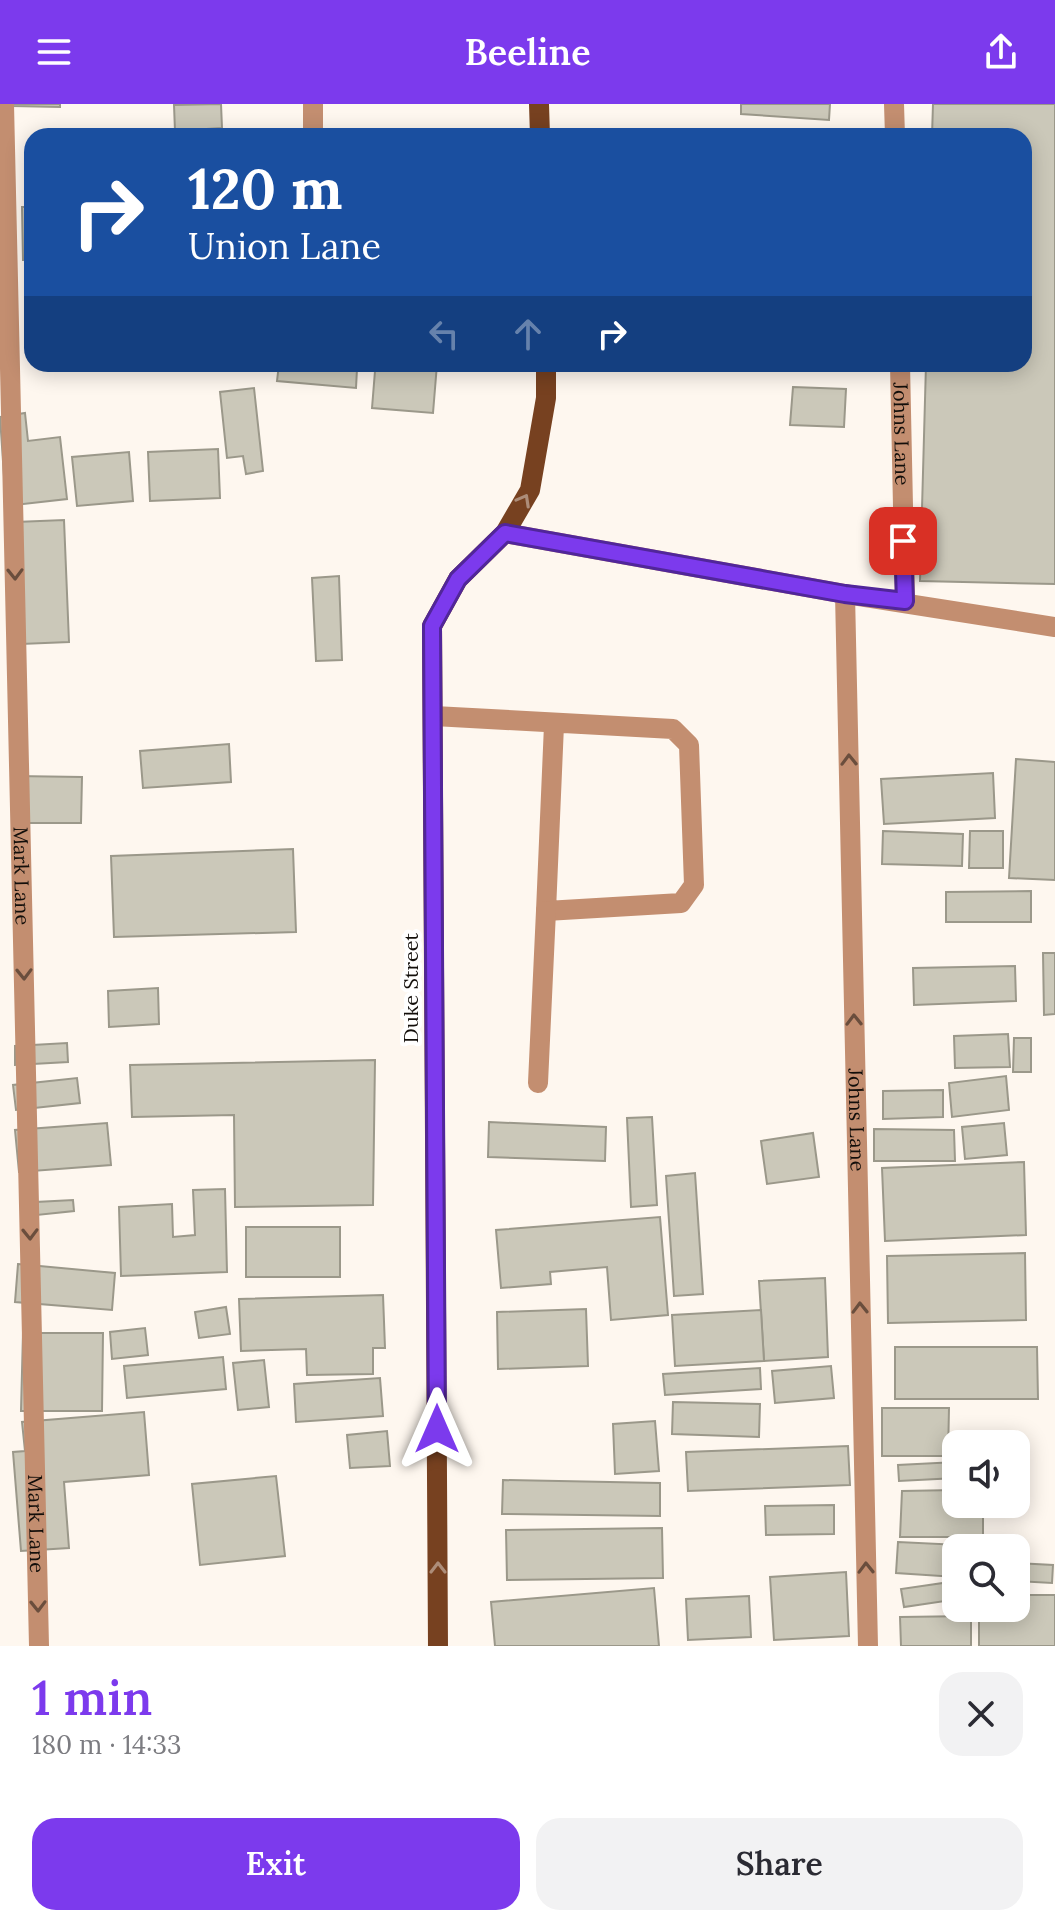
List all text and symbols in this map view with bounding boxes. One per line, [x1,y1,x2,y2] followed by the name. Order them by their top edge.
[464,29,591,75] text: Beeline
[32,30,76,74] icon: menu
[979,30,1023,74] icon: share
[188,153,342,224] text: 120 m
[56,160,160,264] icon: right
[188,223,381,269] text: Union Lane
[422,312,466,356] icon: left
[506,312,550,356] icon: ahead
[590,312,634,356] icon: right
[888,381,916,486] street label: Johns Lane
[514,494,530,509] one-way arrow
[869,507,937,575] pin
[881,519,925,563] icon: arrive
[6,568,23,581] one-way arrow
[840,753,857,766] one-way arrow
[8,826,36,926] street label: Mark Lane
[398,933,423,1043] street label: Duke Street
[15,968,32,981] one-way arrow
[845,1013,863,1026] one-way arrow
[843,1067,871,1172] street label: Johns Lane
[21,1228,38,1241] one-way arrow
[852,1301,869,1314] one-way arrow
[395,1387,479,1471] position arrow
[942,1430,1030,1622] map controls
[942,1430,1030,1518] button: sound
[23,1474,50,1573] street label: Mark Lane
[942,1534,1030,1622] button: search
[429,1561,447,1574] one-way arrow
[857,1561,875,1574] one-way arrow
[30,1600,47,1613] one-way arrow
[32,1667,152,1728] text: 1 min
[939,1672,1023,1756] button: close
[32,1728,182,1761] text: 180 m · 14:33
[32,1818,520,1910] button: Exit
[536,1818,1023,1910] button: Share

